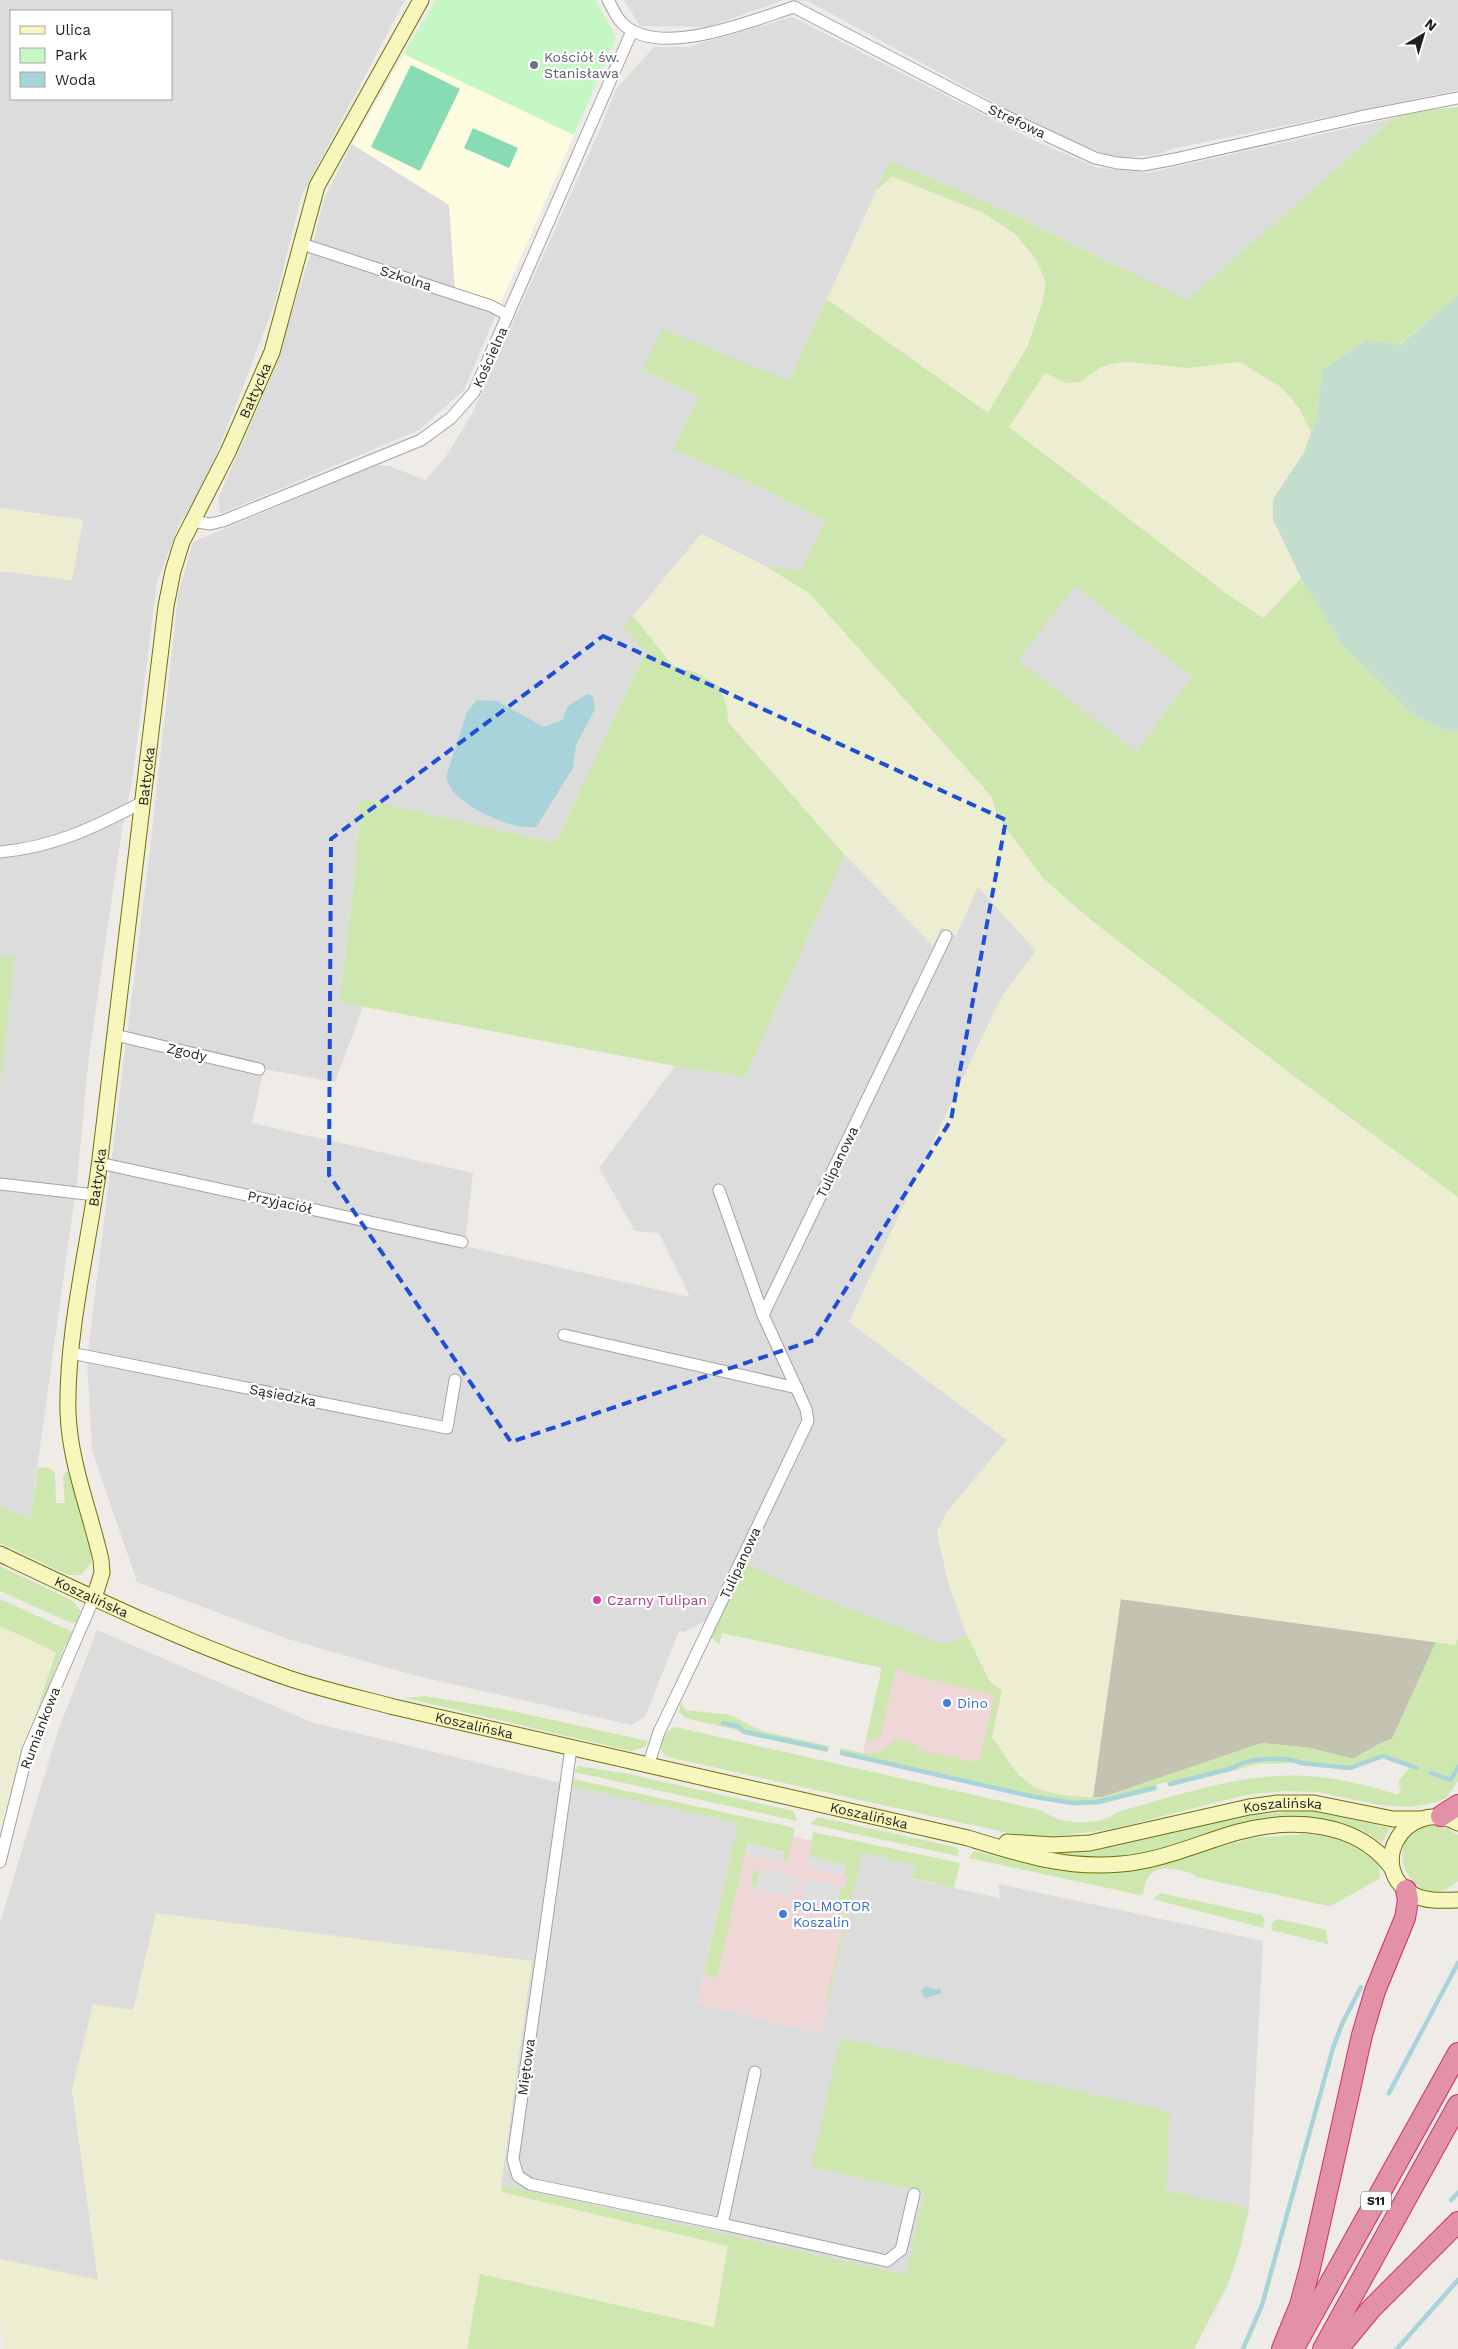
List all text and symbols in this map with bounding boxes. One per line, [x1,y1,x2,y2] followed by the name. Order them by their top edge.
[10,10,172,100] legend
[1398,10,1448,60] north arrow
[1422,15,1440,34] text: N
[55,21,92,39] text: Ulica
[55,46,88,64] text: Park
[544,49,620,81] place label: Kościół św. Stanisława
[528,59,540,71] marker: Kościół św. Stanisława
[55,71,96,89] text: Woda
[986,101,1048,141] street label: Strefowa
[378,262,434,294] street label: Szkolna
[469,324,511,390] street label: Kościelna
[236,360,274,421] street label: Bałtycka
[135,746,158,807] street label: Bałtycka
[165,1040,209,1065] street label: Zgody
[813,1124,861,1200] street label: Tulipanowa
[85,1147,109,1208] street label: Bałtycka
[246,1187,314,1217] street label: Przyjaciół
[248,1381,318,1409] street label: Sąsiedzka
[716,1525,764,1601] street label: Tulipanowa
[52,1573,131,1621] street label: Koszalińska
[607,1592,707,1608] place label: Czarny Tulipan
[591,1594,603,1606] marker: Czarny Tulipan
[17,1685,63,1771] street label: Rumiankowa
[957,1695,988,1711] place label: Dino
[941,1697,953,1709] marker: Dino
[434,1709,515,1742] street label: Koszalińska
[1241,1795,1324,1816] street label: Koszalińska
[829,1799,910,1832] street label: Koszalińska
[793,1898,870,1930] place label: POLMOTOR Koszalin
[777,1908,789,1920] marker: POLMOTOR Koszalin
[514,2038,538,2096] street label: Miętowa
[1361,2192,1391,2210] road number: S11

